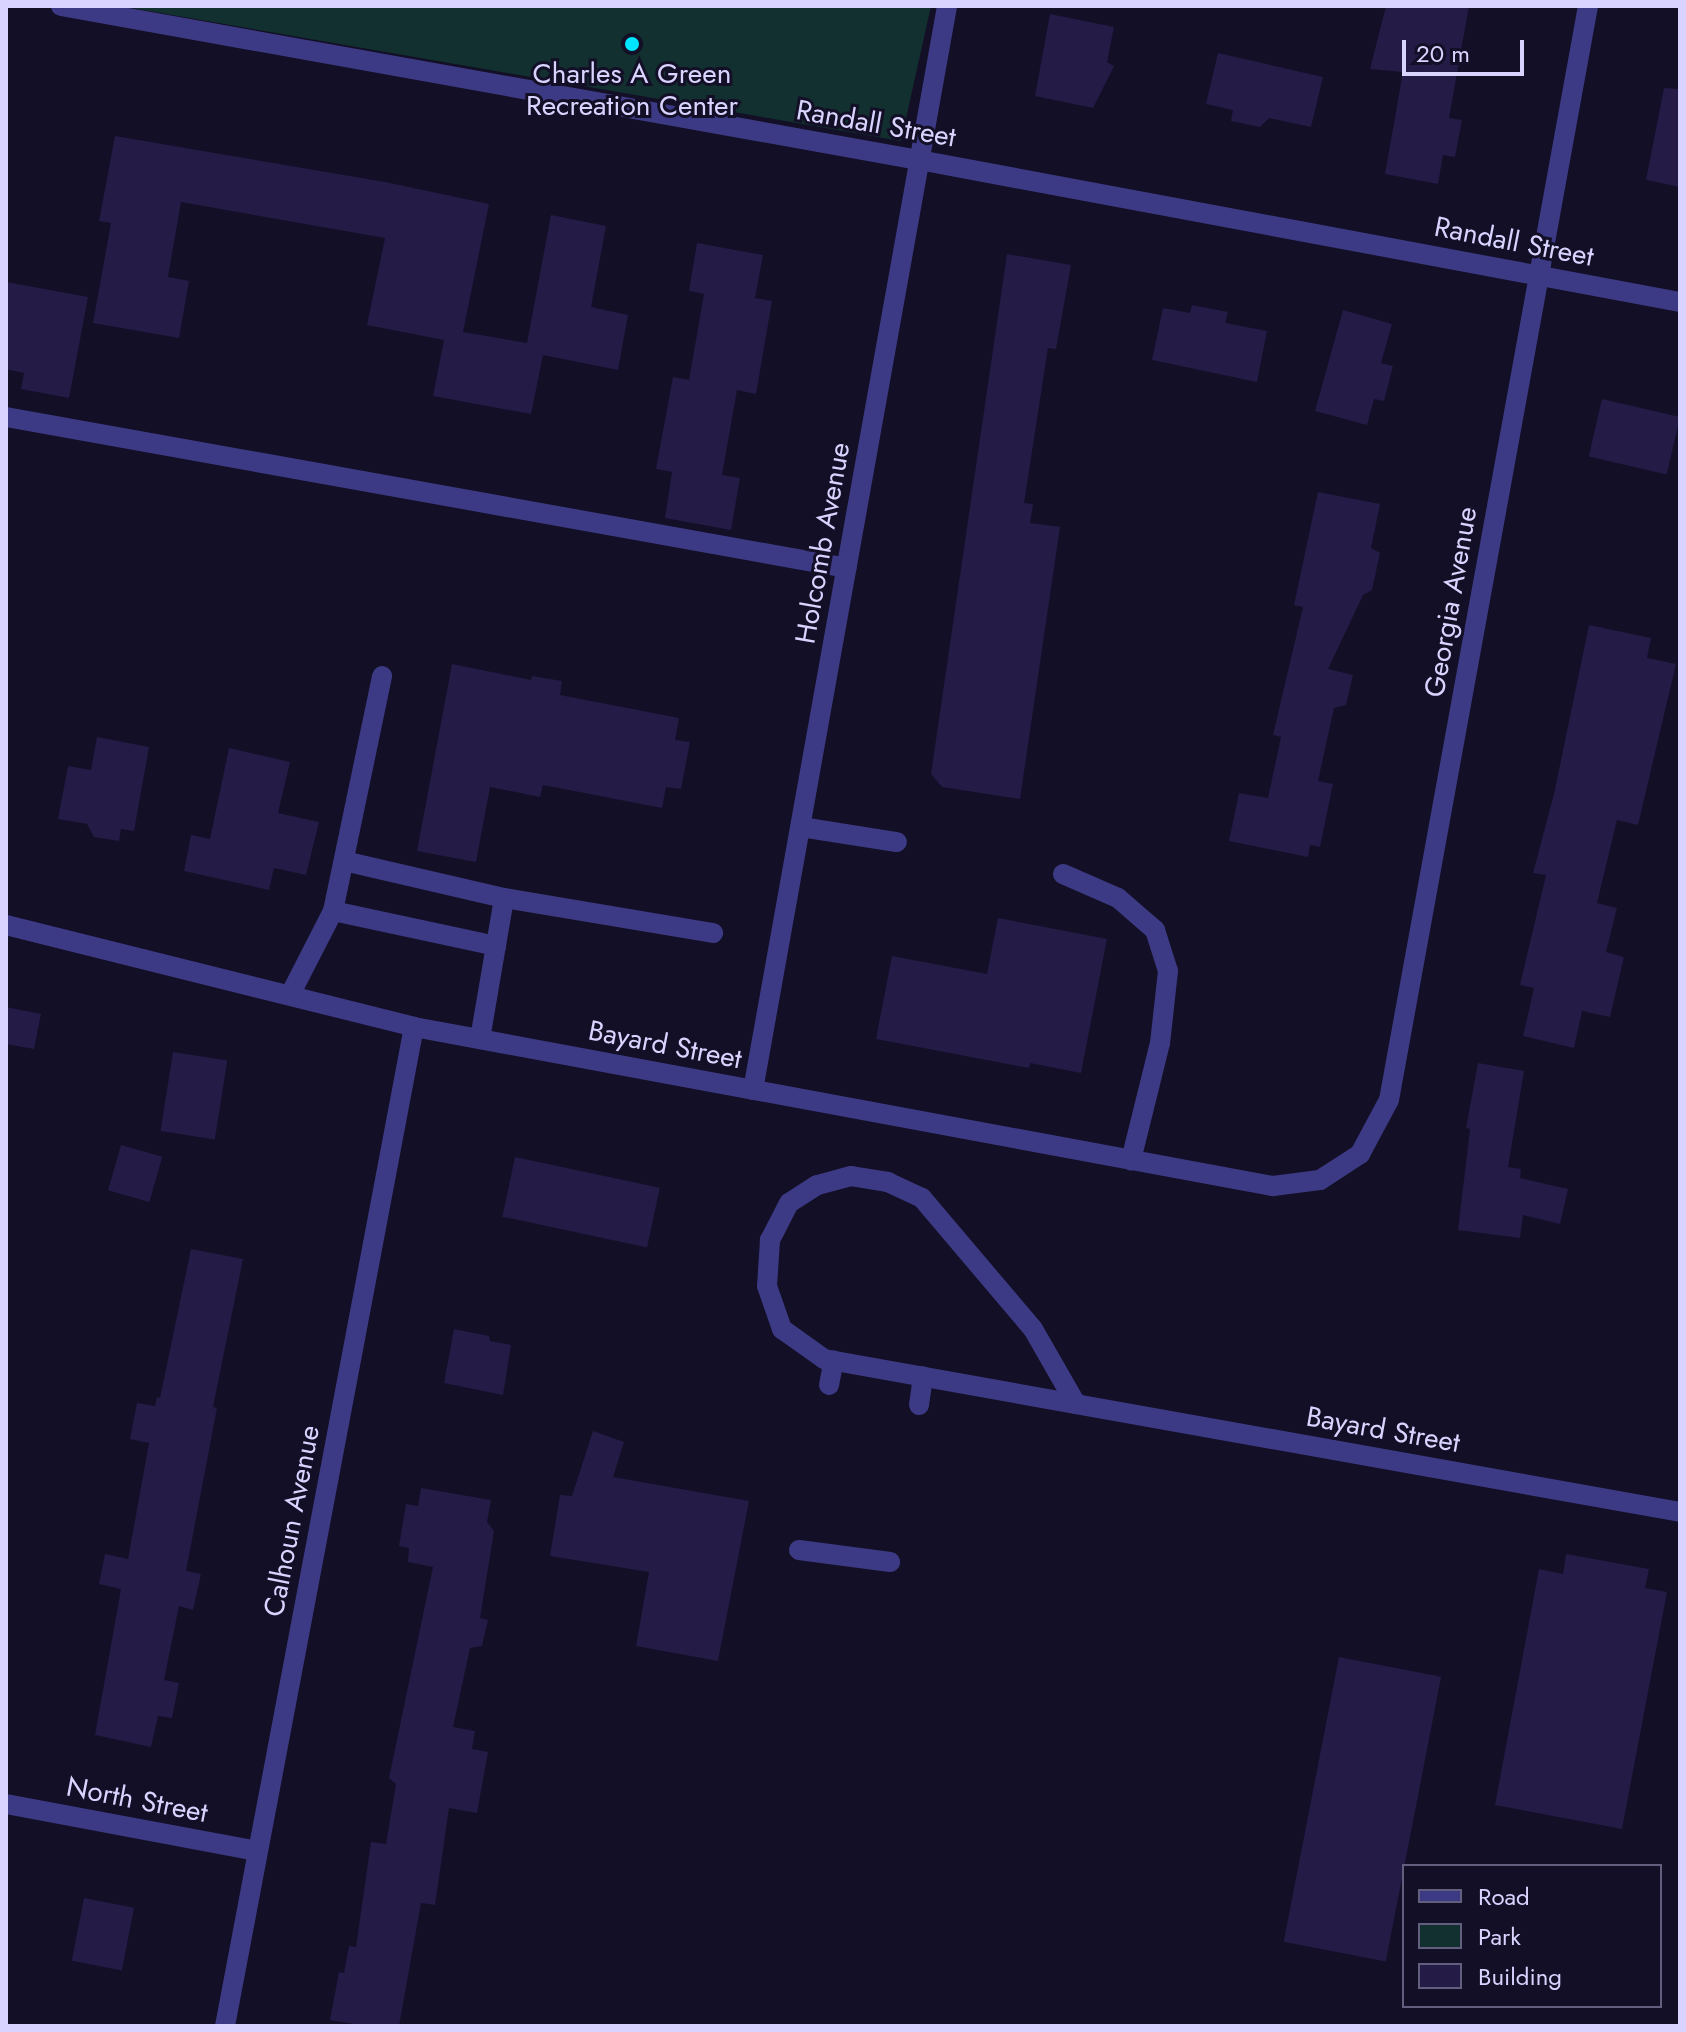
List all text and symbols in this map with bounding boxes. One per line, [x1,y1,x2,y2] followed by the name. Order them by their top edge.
[1406,24,1528,74] scale bar
[623,35,641,53] marker: Charles A Green Recreation Center
[1416,36,1470,71] text: 20 m
[526,57,738,123] place label: Charles A Green Recreation Center
[794,93,958,155] street label: Randall Street
[1432,210,1596,274] street label: Randall Street
[789,440,857,646] street label: Holcomb Avenue
[1418,504,1484,700] street label: Georgia Avenue
[585,1014,745,1076] street label: Bayard Street
[1304,1400,1462,1460] street label: Bayard Street
[257,1423,327,1619] street label: Calhoun Avenue
[64,1770,210,1830] street label: North Street
[1402,1864,1662,2008] legend
[1478,1879,1530,1914] text: Road
[1478,1919,1521,1954] text: Park
[1478,1959,1562,1994] text: Building

